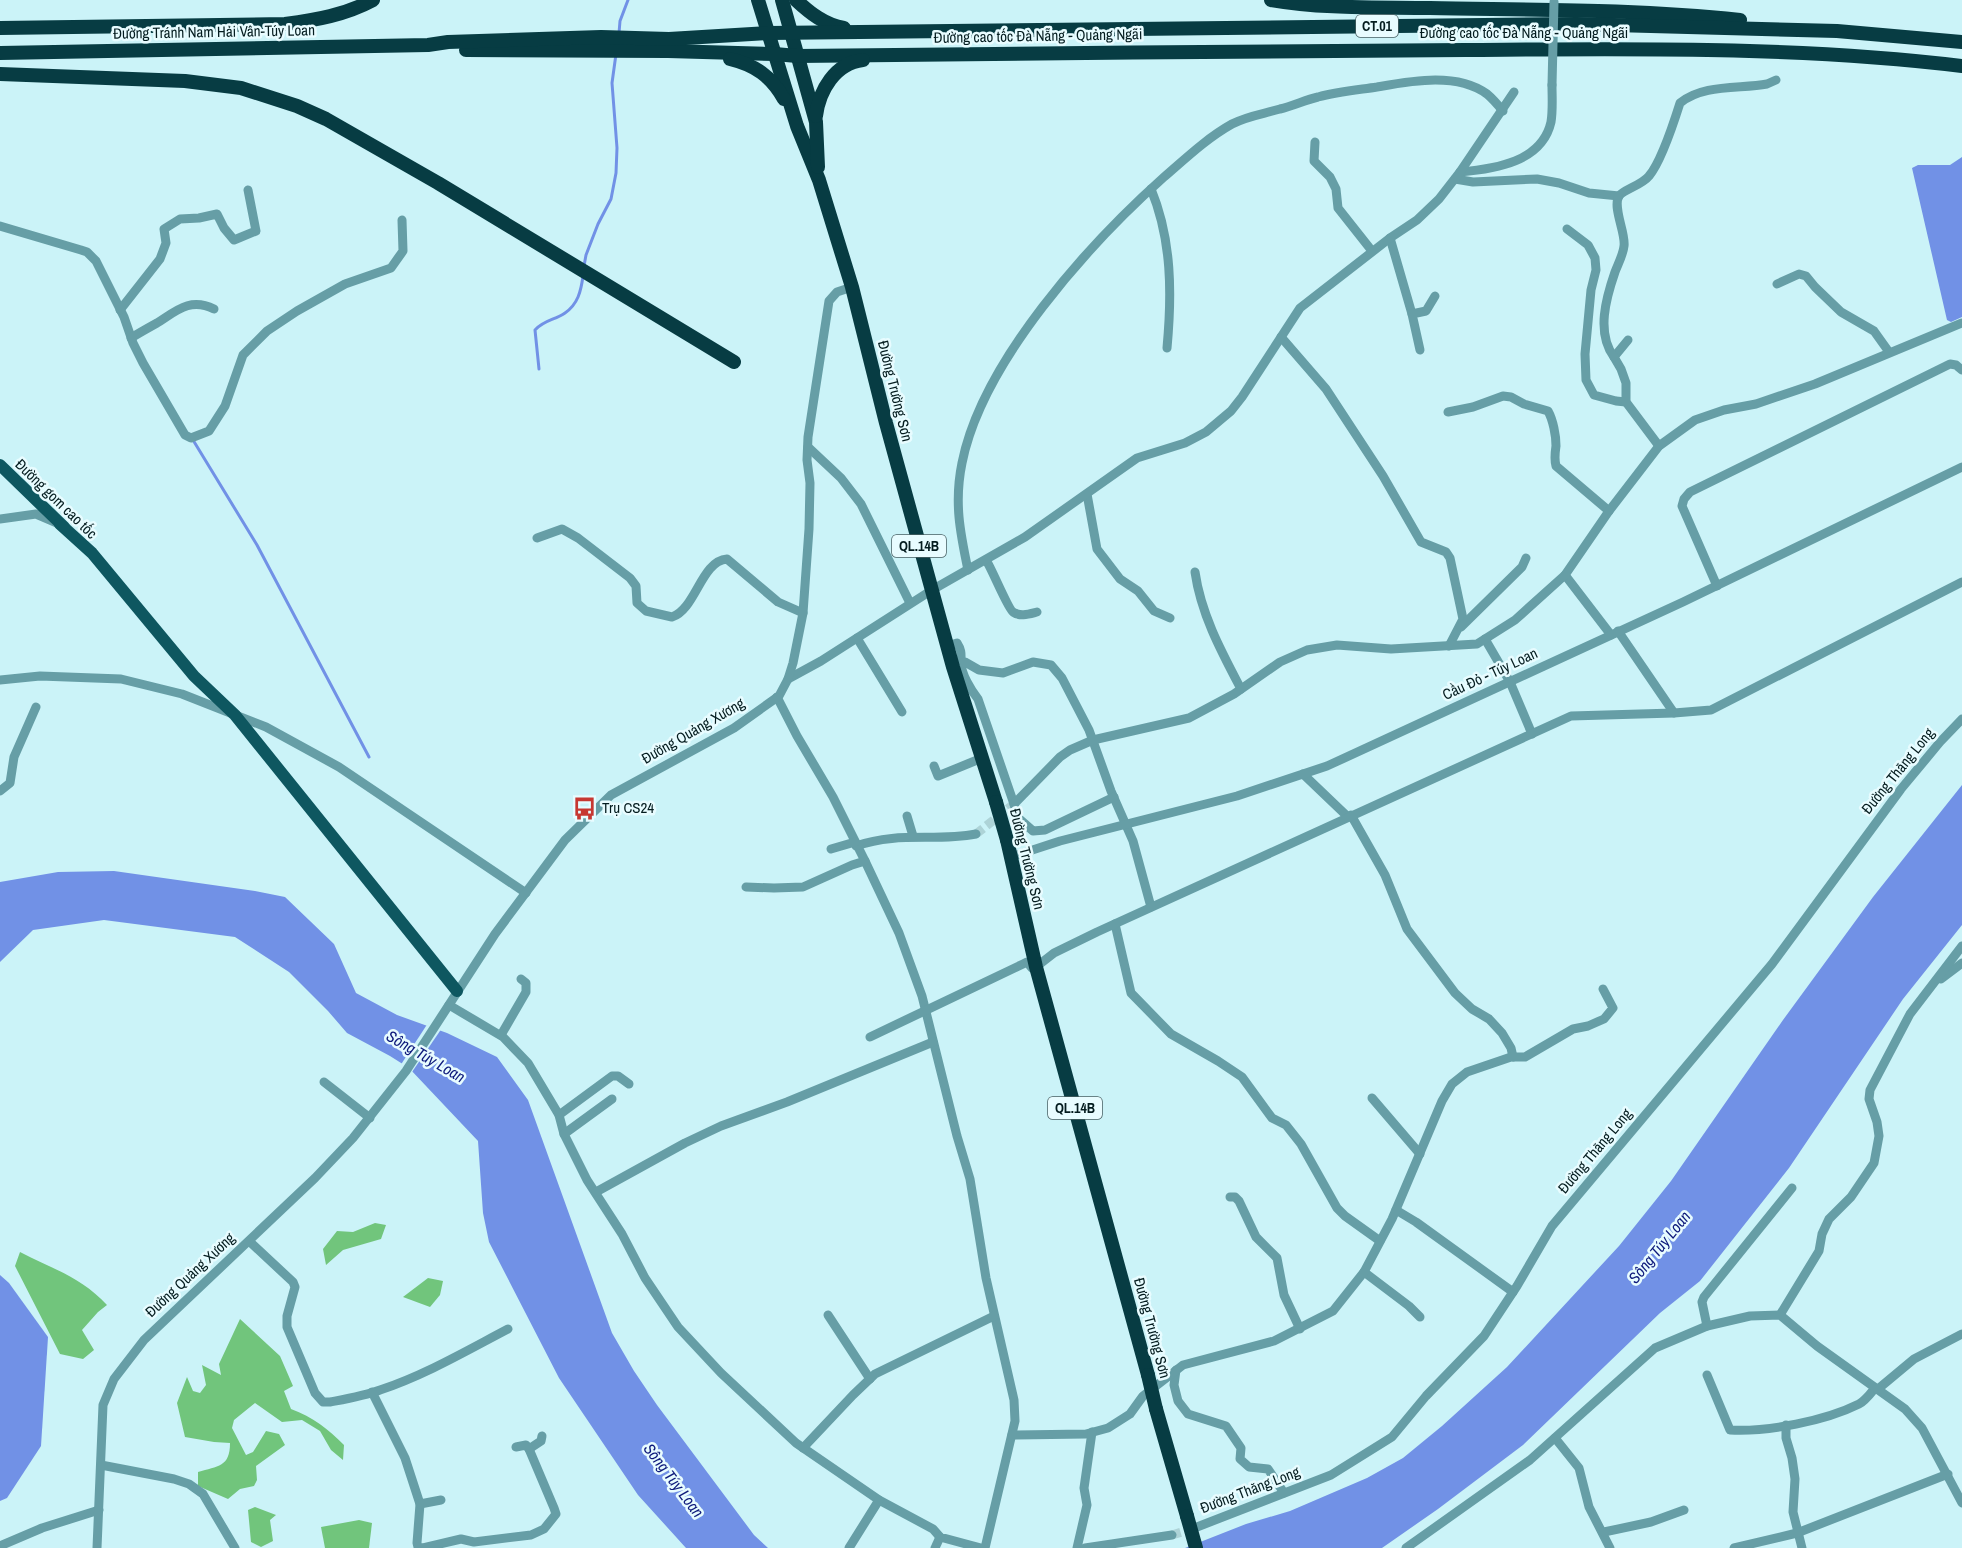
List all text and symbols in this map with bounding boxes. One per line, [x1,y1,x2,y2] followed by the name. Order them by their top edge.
[1356,15,1398,37] road number: CT.01
[113,19,315,44] street label: Đường Tránh Nam Hải Vân-Túy Loan
[1420,22,1628,43] street label: Đường cao tốc Đà Nẵng - Quảng Ngãi
[934,23,1142,48] street label: Đường cao tốc Đà Nẵng - Quảng Ngãi
[873,338,918,444] street label: Đường Trường Sơn
[11,454,102,543] street label: Đường gom cao tốc
[892,535,946,557] road number: QL.14B
[1439,642,1541,705] street label: Cầu Đỏ - Túy Loan
[637,693,748,769] street label: Đường Quảng Xương
[1856,723,1939,818] street label: Đường Thăng Long
[571,795,597,821] bus stop icon: Trụ CS24
[602,797,654,818] place label: Trụ CS24
[1005,806,1050,912] street label: Đường Trường Sơn
[383,1025,469,1087] water label: Sông Túy Loan
[1048,1097,1102,1119] road number: QL.14B
[1553,1104,1637,1198] street label: Đường Thăng Long
[1623,1206,1695,1288] water label: Sông Túy Loan
[140,1227,239,1322] street label: Đường Quảng Xương
[1129,1275,1176,1380] street label: Đường Trường Sơn
[639,1438,709,1522] water label: Sông Túy Loan
[1197,1461,1303,1518] street label: Đường Thăng Long

